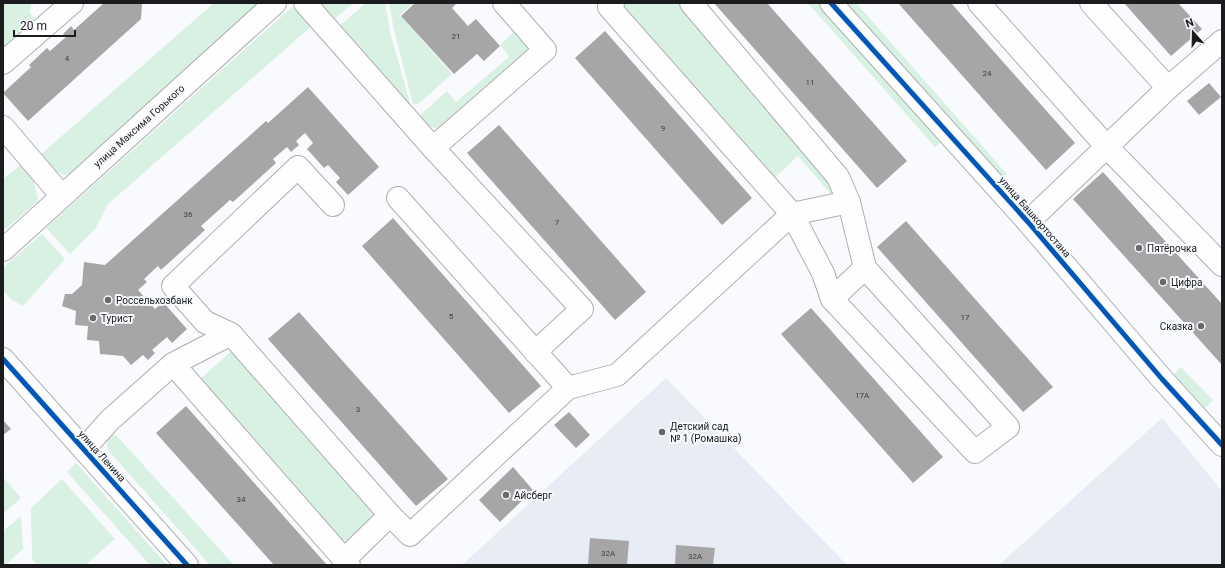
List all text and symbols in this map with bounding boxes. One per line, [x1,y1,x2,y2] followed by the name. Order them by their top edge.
[14,12,75,38] scale bar
[1173,12,1213,52] north arrow
[1184,16,1196,31] text: N
[20,19,47,33] text: 20 m
[452,32,461,41] house number: 21
[65,54,70,63] house number: 4
[983,69,992,78] house number: 24
[806,78,815,87] house number: 11
[91,82,187,170] street label: улица Максима Горького
[661,124,665,133] house number: 9
[997,175,1073,259] street label: улица Башкортостана
[184,210,193,219] house number: 36
[555,218,560,227] house number: 7
[1134,243,1144,253] marker: Пятёрочка
[1147,243,1197,254] place label: Пятёрочка
[1158,277,1168,287] marker: Цифра
[1171,277,1202,288] place label: Цифра
[103,295,113,305] marker: Россельхозбанк
[116,295,193,306] place label: Россельхозбанк
[449,312,454,321] house number: 5
[88,313,98,323] marker: Турист
[101,313,133,324] place label: Турист
[961,313,970,322] house number: 17
[1160,321,1193,332] place label: Сказка
[1196,321,1206,331] marker: Сказка
[855,391,870,400] house number: 17А
[356,405,360,414] house number: 3
[670,421,742,445] place label: Детский сад № 1 (Ромашка)
[657,427,667,437] marker: Детский сад № 1 (Ромашка)
[76,428,128,484] street label: улица Ленина
[501,490,511,500] marker: Айсберг
[514,490,553,501] place label: Айсберг
[237,495,246,504] house number: 34
[601,549,616,558] house number: 32А
[688,552,703,561] house number: 32А

